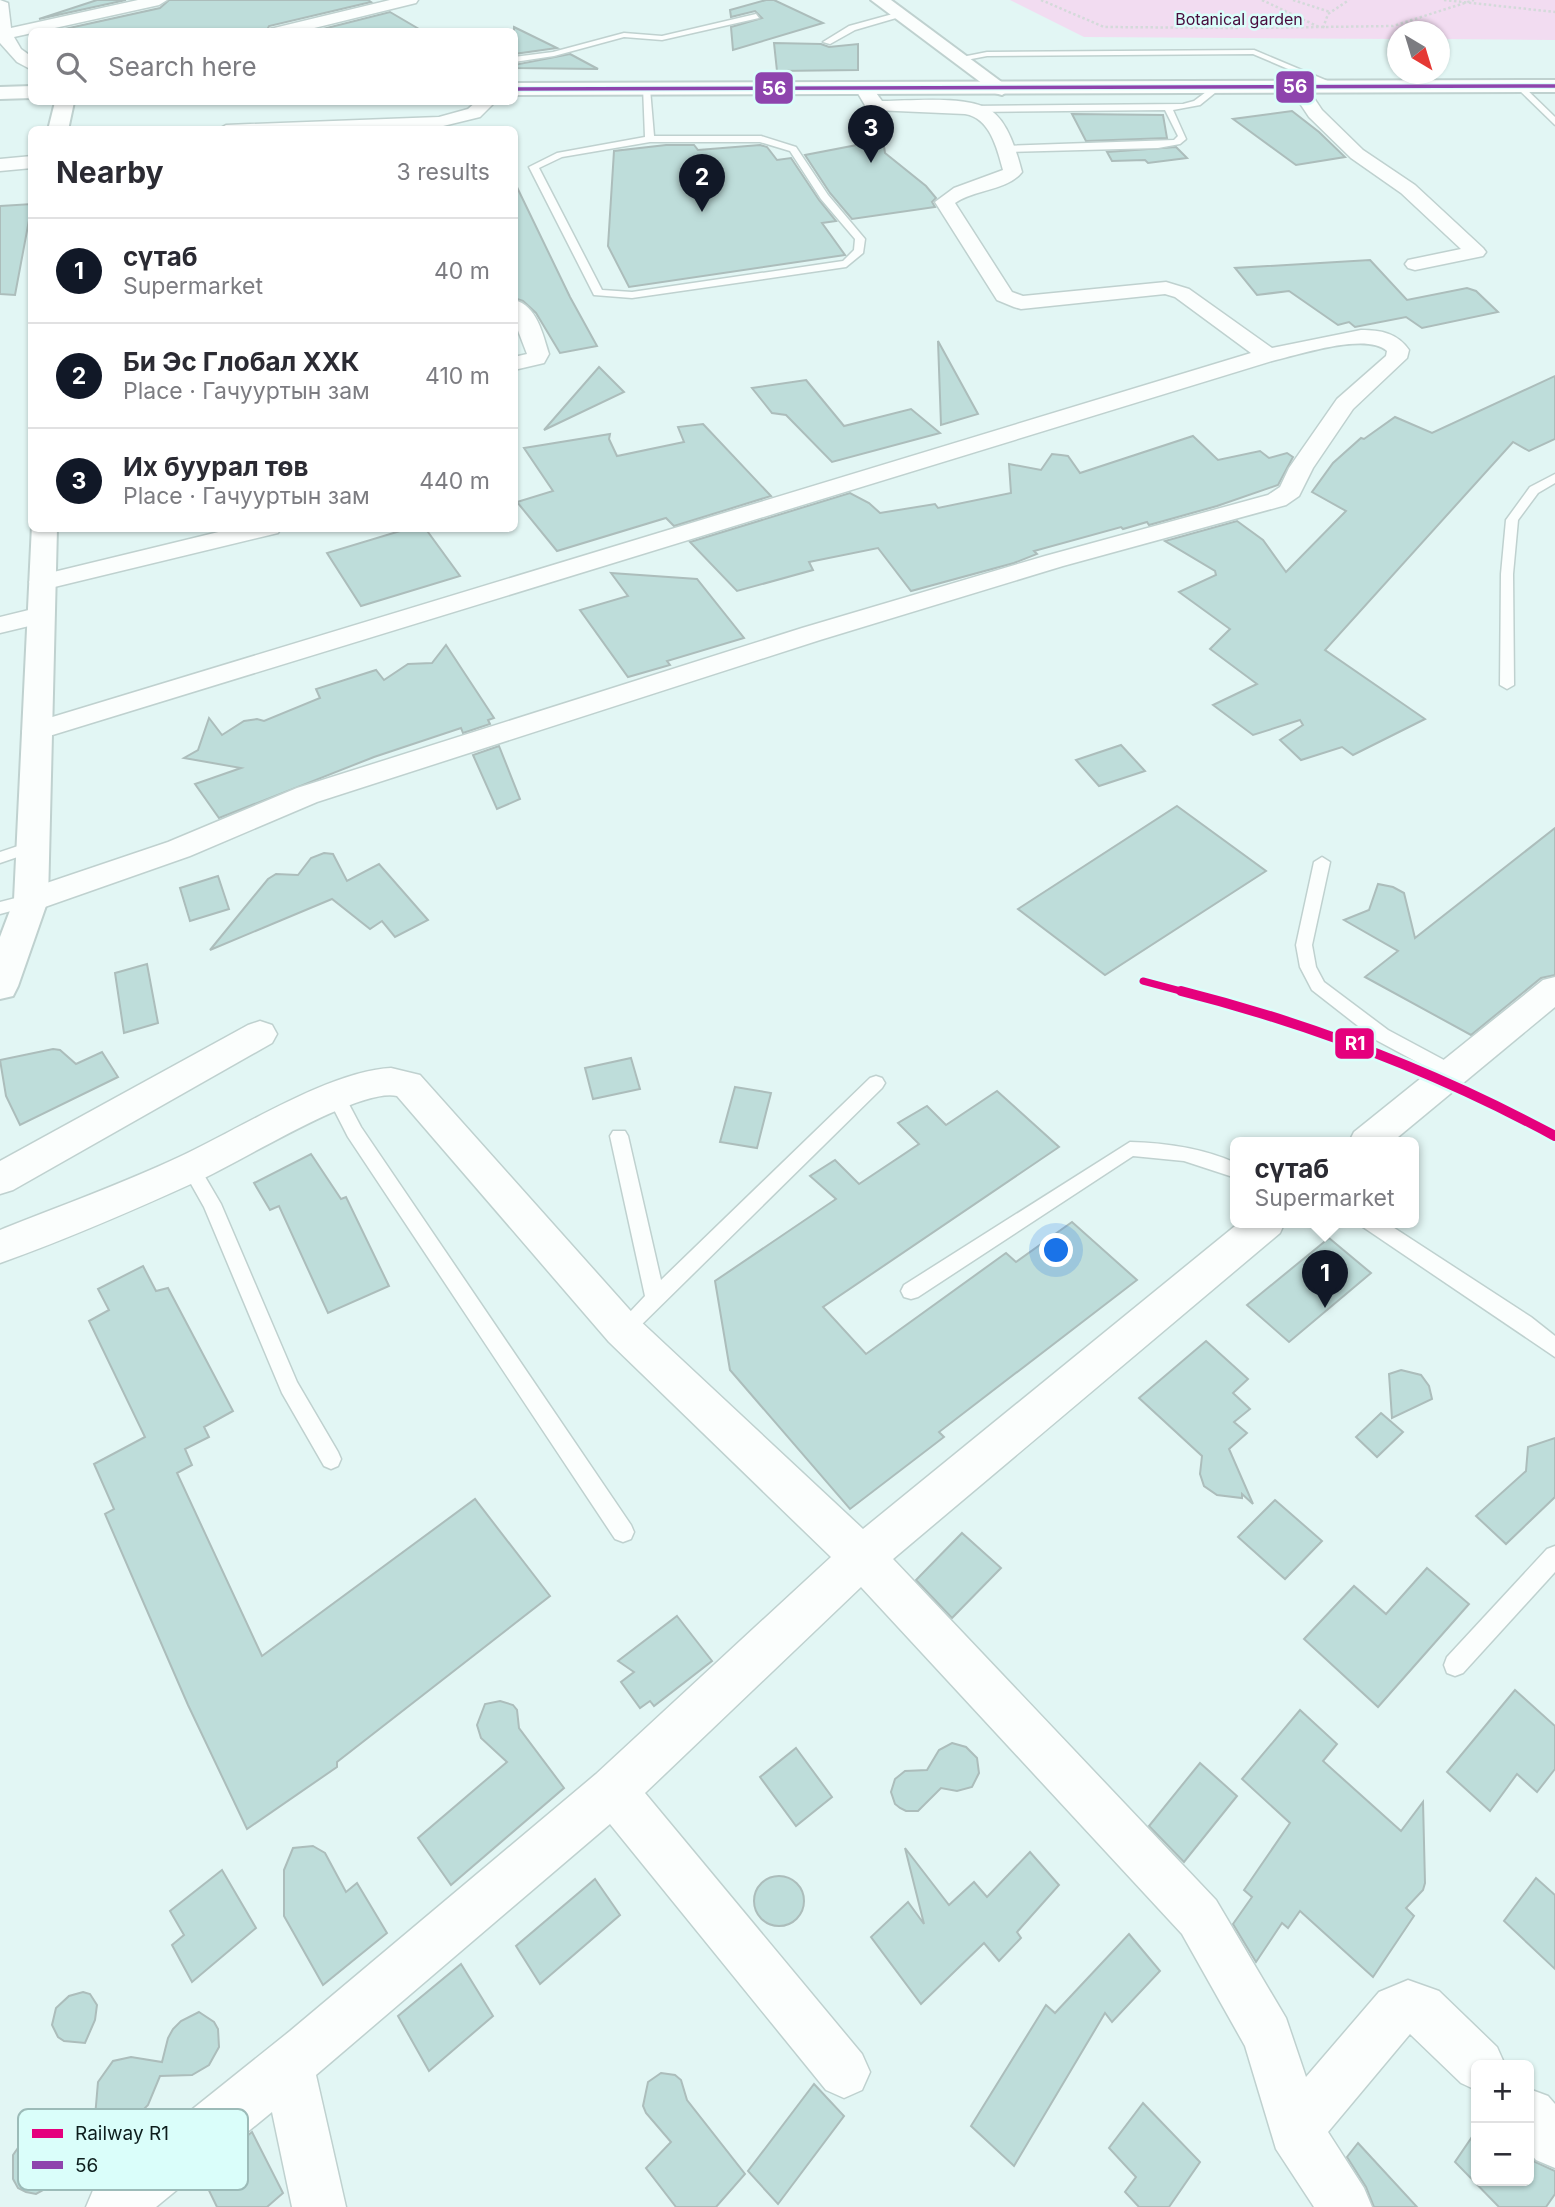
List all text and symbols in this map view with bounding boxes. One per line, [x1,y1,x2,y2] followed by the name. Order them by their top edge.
[1175,9,1303,29] park label: Botanical garden
[1387,21,1450,84] north arrow
[28,28,518,105] search box
[52,48,90,86] icon: search
[108,51,257,82] text: Search here
[1275,70,1315,104] line badge: 56
[754,71,794,105] line badge: 56
[1283,75,1307,98] text: 56
[762,77,786,100] text: 56
[848,105,894,163] pin: 3
[56,154,164,190] text: Nearby
[679,154,725,212] pin: 2
[397,158,490,186] text: 3 results
[123,241,198,272] text: сүтаб
[74,257,84,285] text: 1
[434,257,490,285] text: 40 m
[123,272,263,300] text: Supermarket
[123,346,360,377] text: Би Эс Глобал ХХК
[72,362,86,390] text: 2
[425,362,490,390] text: 410 m
[123,377,370,405] text: Place · Гачууртын зам
[123,451,308,482] text: Их буурал төв
[72,467,86,495] text: 3
[419,467,490,495] text: 440 m
[123,482,370,510] text: Place · Гачууртын зам
[1334,1027,1375,1060] line badge: R1
[1345,1032,1365,1055] text: R1
[1230,1137,1419,1228] popup
[1255,1153,1329,1184] text: сүтаб
[1255,1184,1395,1212] text: Supermarket
[1039,1233,1073,1267] your location
[1302,1250,1348,1308] pin: 1
[1471,2060,1534,2186] map controls
[1471,2060,1534,2123] button: +
[18,2109,248,2190] legend
[75,2122,169,2145] text: Railway R1
[1471,2123,1534,2186] button: −
[75,2154,98,2177] text: 56

